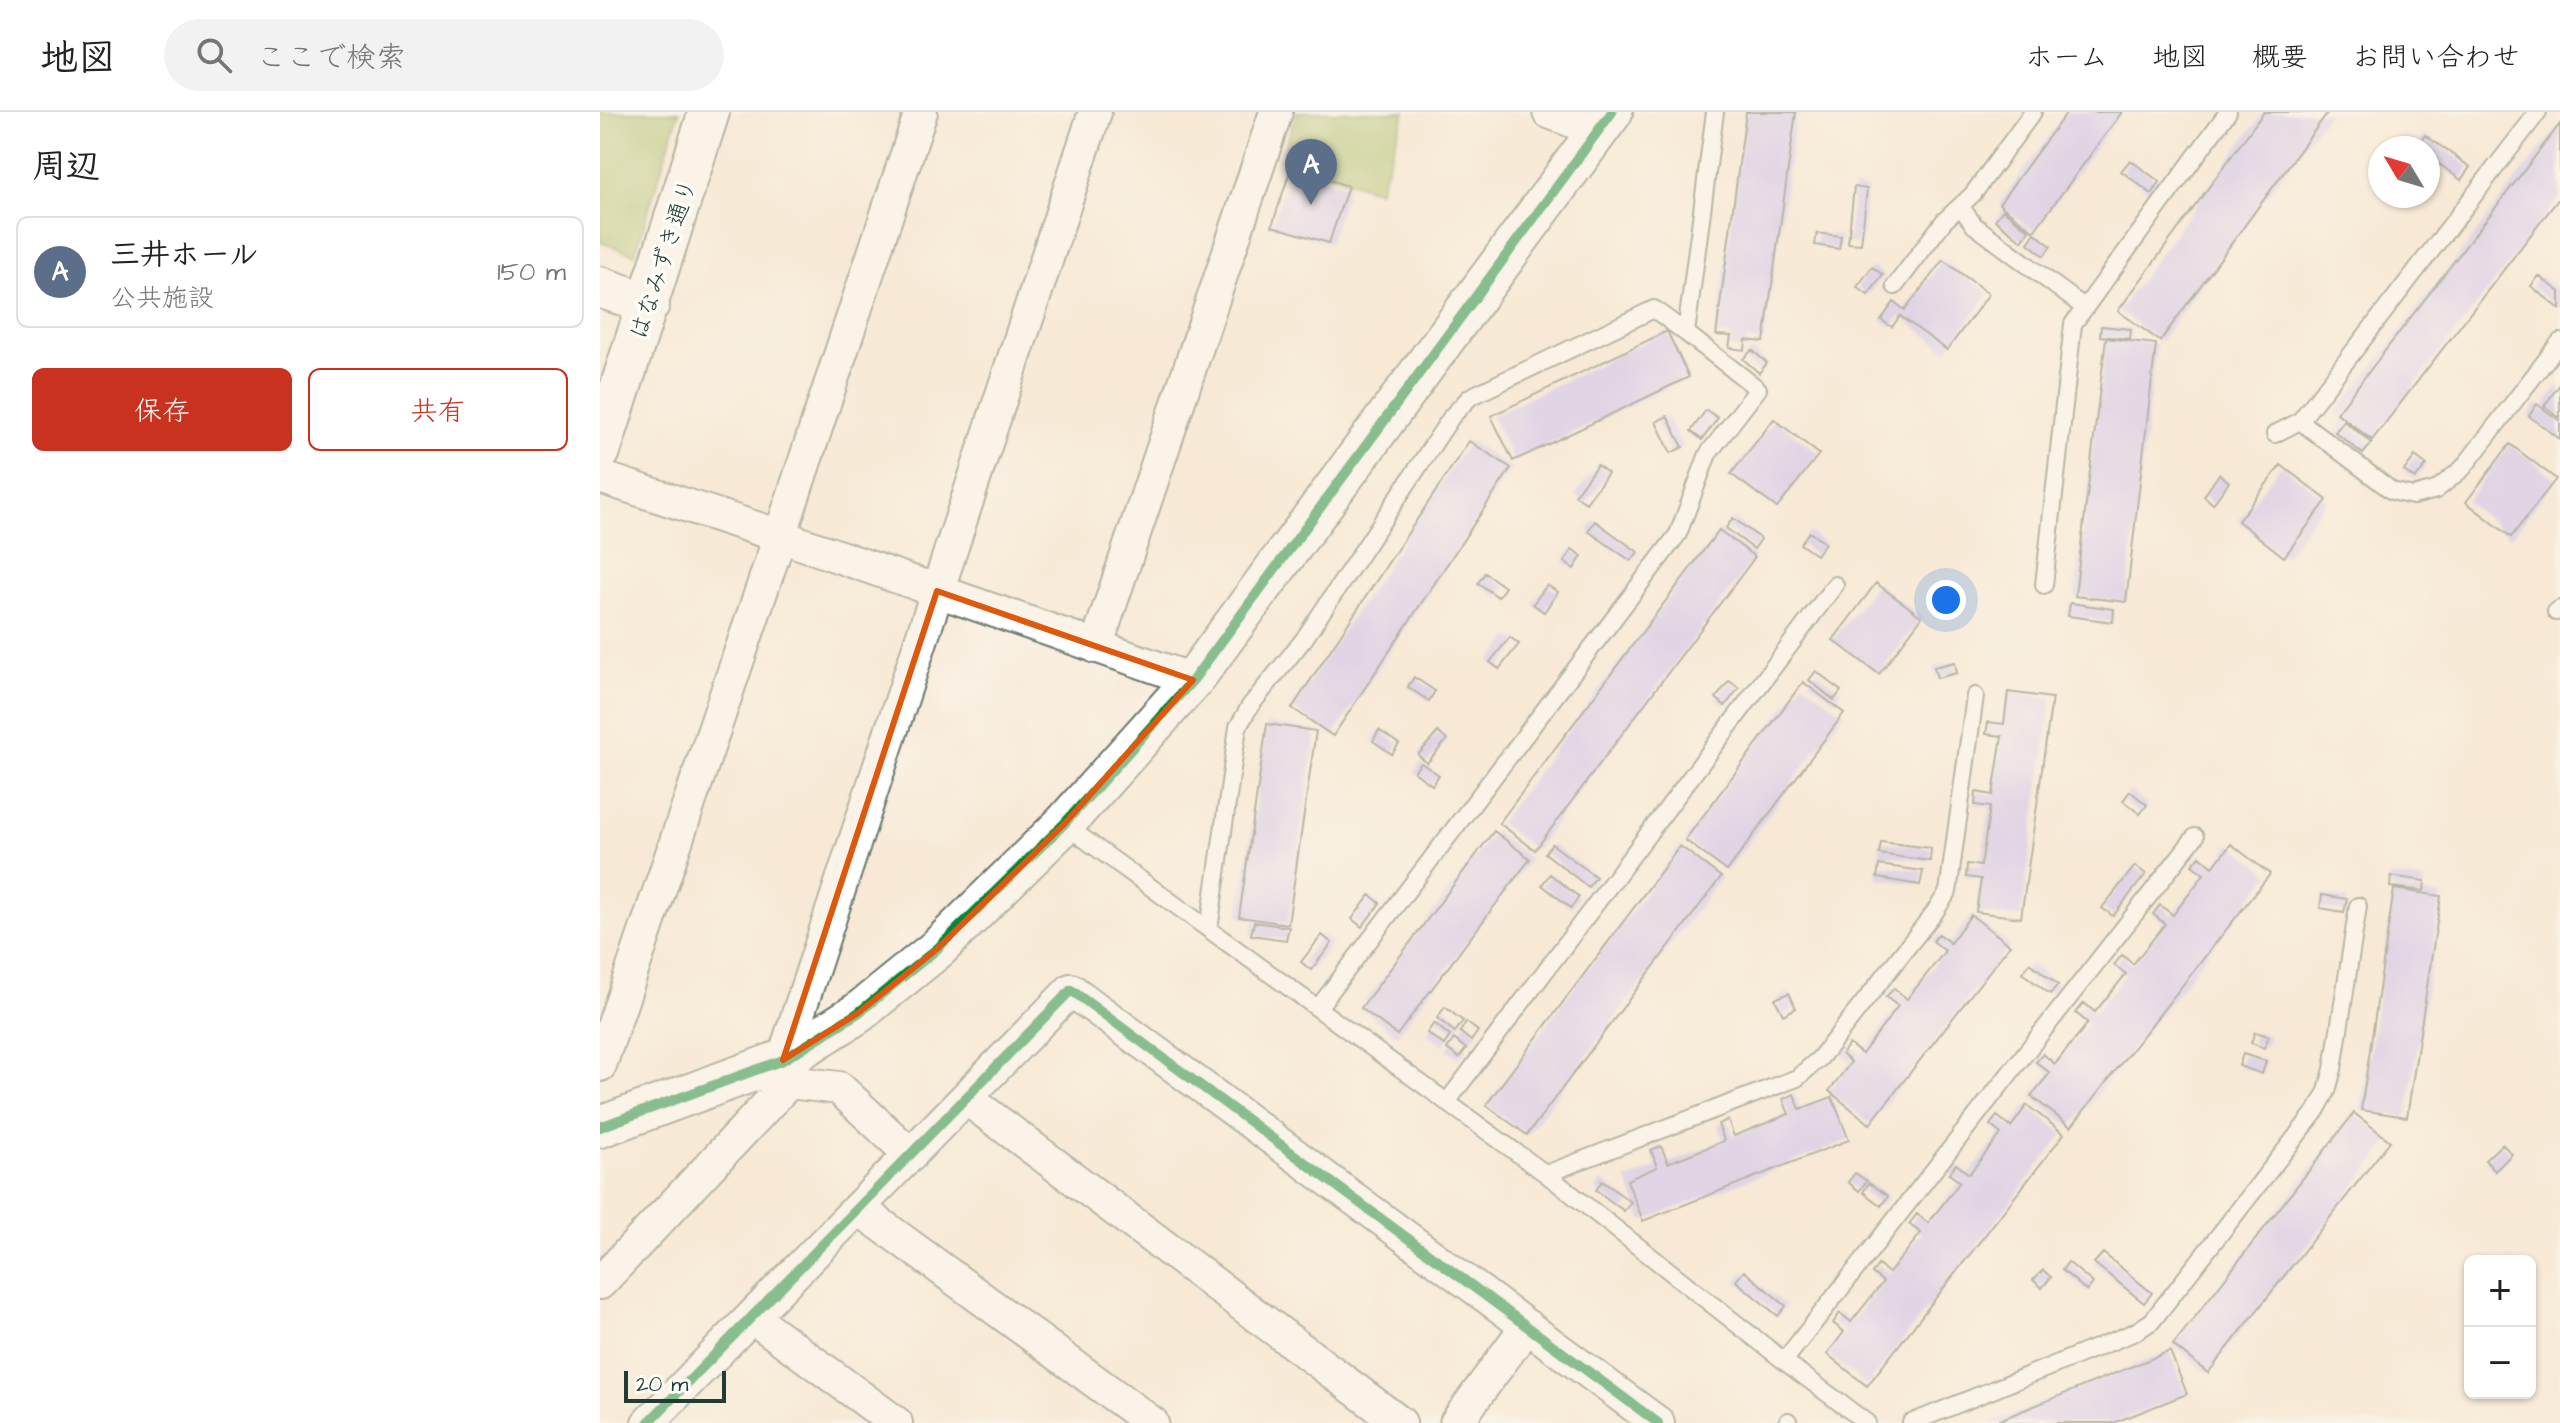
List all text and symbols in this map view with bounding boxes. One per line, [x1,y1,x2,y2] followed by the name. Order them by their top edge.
[164,19,724,91] search box
[40,33,116,85] text: 地図
[192,33,236,77] icon: search
[256,37,406,79] text: ここで検索
[2025,38,2108,77] text: ホーム
[2152,38,2208,77] text: 地図
[2252,38,2308,77] text: 概要
[2352,38,2520,77] text: お問い合わせ
[2368,136,2440,208] north arrow
[1285,139,1337,205] pin: A
[32,143,100,191] text: 周辺
[622,175,706,344] street label: はなみずき通り
[110,234,259,276] text: 三井ホール
[52,254,68,290] text: A
[497,254,566,290] text: 150 m
[110,280,214,316] text: 公共施設
[32,368,292,451] button: 保存
[308,368,568,451] button: 共有
[1926,580,1966,620] your location
[2464,1255,2536,1399] map controls
[2464,1255,2536,1327] button: +
[2464,1327,2536,1399] button: −
[624,1367,726,1403] scale bar
[636,1369,688,1400] text: 20 m

